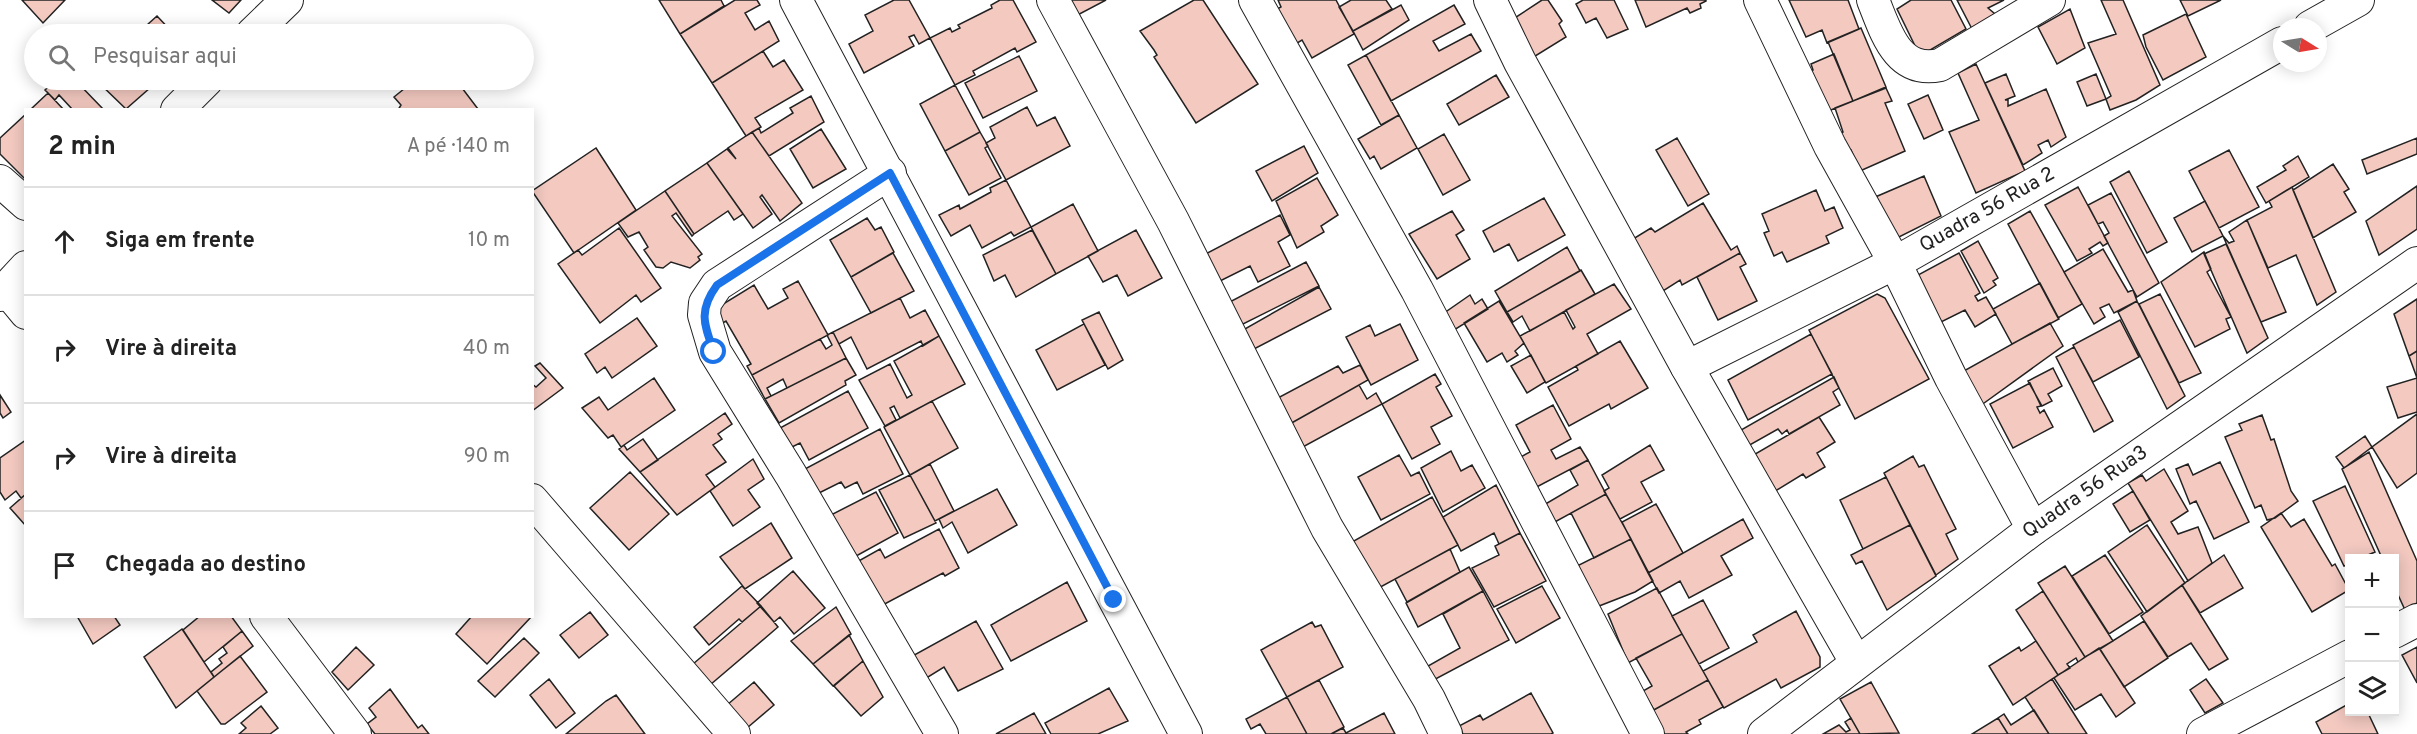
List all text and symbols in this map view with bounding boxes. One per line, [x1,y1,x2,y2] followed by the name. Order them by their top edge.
[2273,18,2327,72] north arrow
[24,24,534,90] search box
[45,41,78,74] icon: search
[93,44,237,71] text: Pesquisar aqui
[48,131,116,164] text: 2 min
[407,134,510,160] text: A pé · 140 m
[1915,162,2060,259] street label: Quadra 56 Rua 2
[48,225,81,258] icon: ahead
[105,228,255,255] text: Siga em frente
[468,228,510,254] text: 10 m
[48,333,81,366] icon: right
[105,336,237,363] text: Vire à direita
[463,336,510,362] text: 40 m
[700,338,726,364] route start
[2017,440,2153,545] street label: Quadra 56 Rua3
[48,441,81,474] icon: right
[105,444,237,471] text: Vire à direita
[464,444,510,470] text: 90 m
[48,549,81,582] icon: arrive
[105,552,306,579] text: Chegada ao destino
[2345,554,2399,716] map controls
[2345,554,2399,608] button: +
[1100,586,1126,612] route end
[2345,608,2399,662] button: −
[2345,662,2399,716] button: layers

